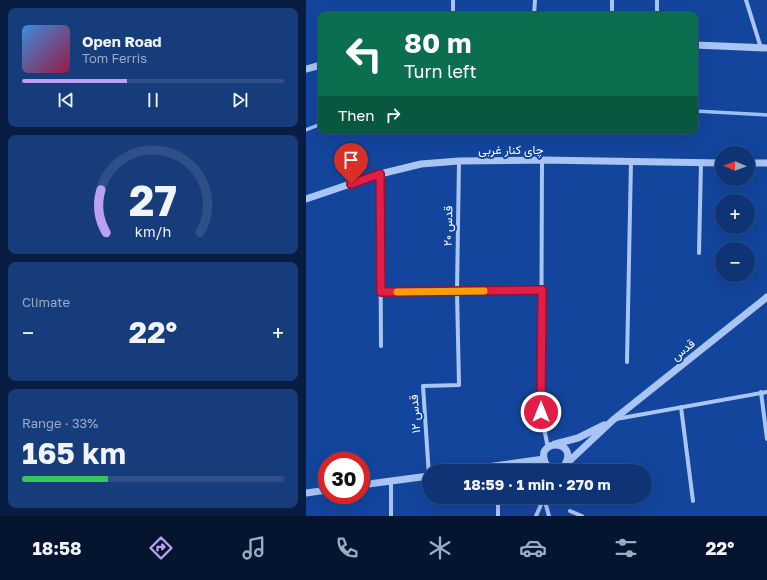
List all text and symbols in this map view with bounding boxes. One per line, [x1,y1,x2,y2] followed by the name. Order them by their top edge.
[404,26,472,59] text: 80 m
[338,28,390,80] icon: left
[82,32,162,50] text: Open Road
[82,50,147,66] text: Tom Ferris
[404,60,477,82] text: Turn left
[55,89,77,111] icon: previous
[142,89,164,111] icon: pause
[229,89,251,111] icon: next
[382,104,404,126] icon: right
[338,106,374,124] text: Then
[478,142,544,158] street label: چای کنار غربی
[334,143,368,184] pin
[715,146,755,186] north arrow
[715,146,755,282] map controls
[340,149,362,171] icon: arrive
[129,174,177,224] text: 27
[715,194,755,234] button: +
[440,206,456,246] street label: قدس ۲۰
[135,222,171,239] text: km/h
[715,242,755,282] button: −
[22,294,70,310] text: Climate
[129,314,177,350] text: 22°
[22,319,34,346] text: −
[272,319,284,346] text: +
[668,336,698,364] street label: قدس
[520,391,562,433] position arrow
[406,394,424,434] street label: قدس ۱۲
[22,415,98,431] text: Range · 33%
[22,435,126,471] text: 165 km
[318,452,370,504] speed limit sign: 30
[463,475,611,493] text: 18:59 · 1 min · 270 m
[147,534,175,562] icon: directions
[240,534,268,562] icon: music
[333,534,361,562] icon: phone
[426,534,454,562] icon: climate
[519,534,547,562] icon: car
[612,534,640,562] icon: filters
[33,537,82,559] text: 18:58
[705,537,734,559] text: 22°

